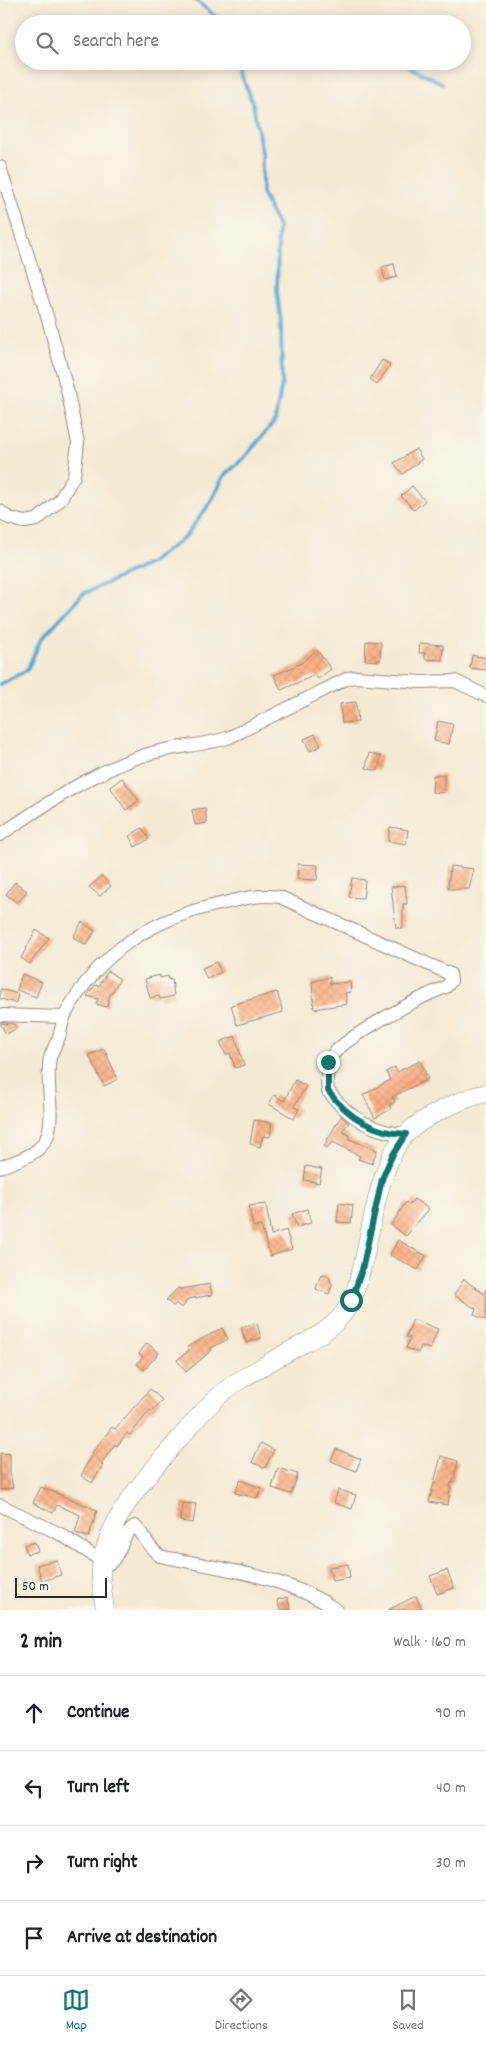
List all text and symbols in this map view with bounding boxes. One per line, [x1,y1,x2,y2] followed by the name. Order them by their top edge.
[15,15,471,70] search box
[33,29,61,57] icon: search
[73,29,159,56] text: Search here
[317,1051,340,1074] route end
[340,1289,363,1312] route start
[15,1575,108,1598] scale bar
[22,1577,49,1597] text: 50 m
[20,1628,62,1658] text: 2 min
[393,1631,466,1654] text: Walk · 160 m
[20,1699,48,1727] icon: ahead
[67,1700,129,1727] text: Continue
[435,1702,466,1725] text: 90 m
[20,1774,48,1802] icon: left
[67,1775,130,1802] text: Turn left
[436,1777,466,1800] text: 40 m
[20,1849,48,1877] icon: right
[67,1850,138,1877] text: Turn right
[436,1852,466,1875] text: 30 m
[20,1924,48,1952] icon: arrive
[67,1925,217,1952] text: Arrive at destination
[62,1986,90,2036] tab: Map
[215,1986,268,2036] tab: Directions
[392,1986,424,2036] tab: Saved

